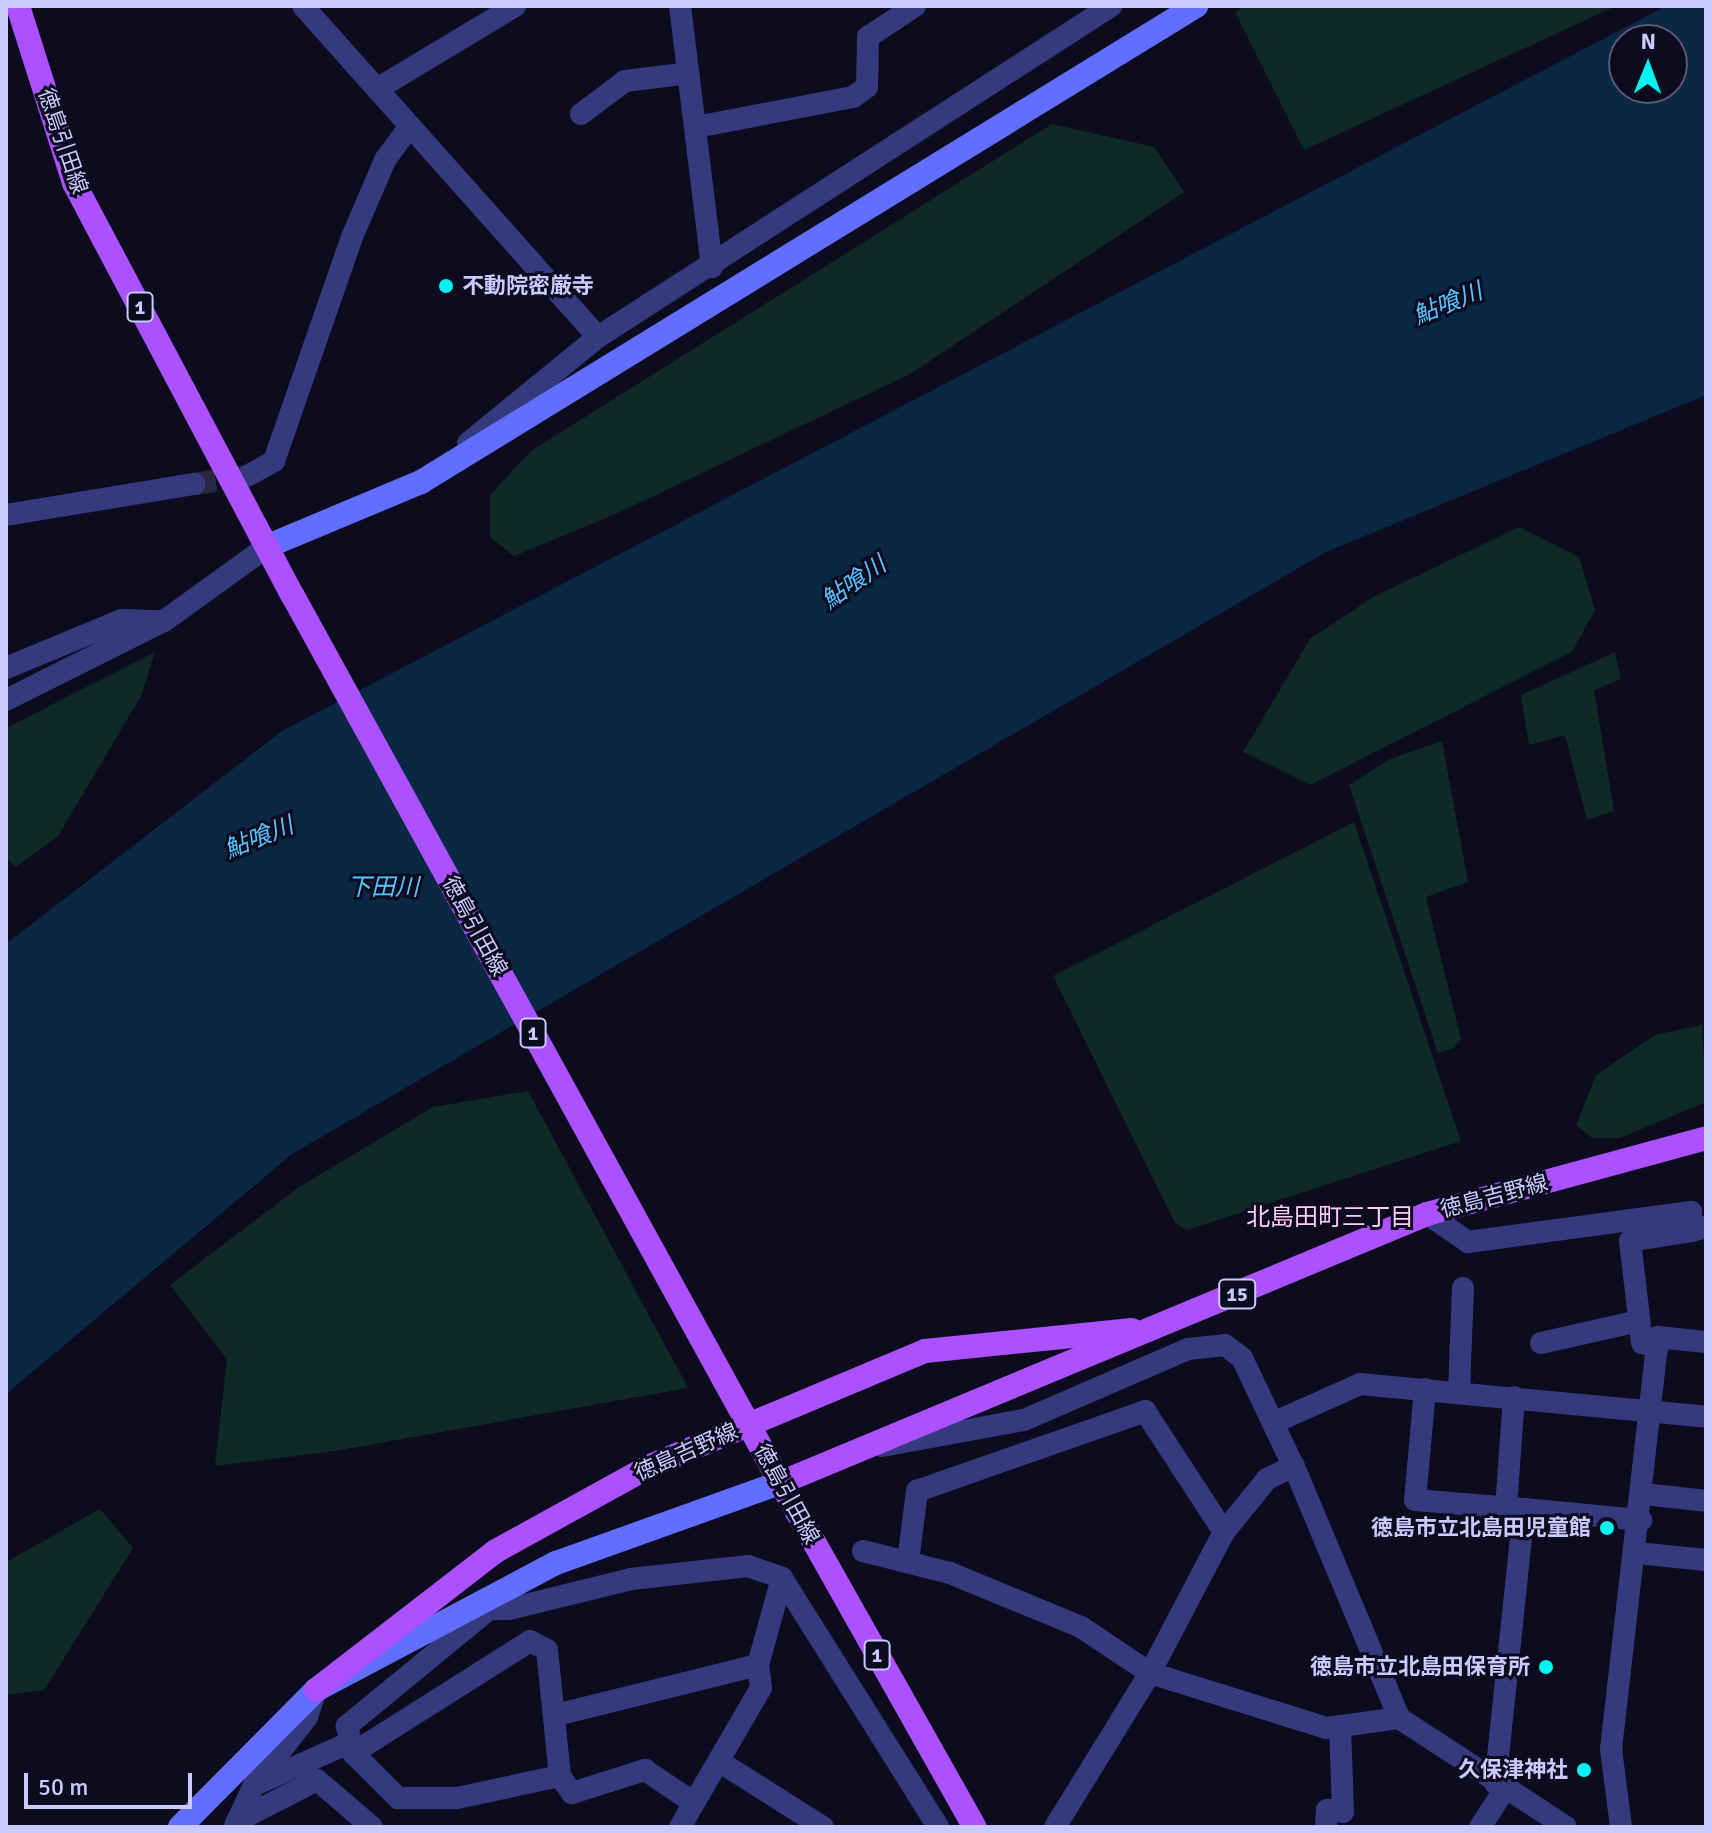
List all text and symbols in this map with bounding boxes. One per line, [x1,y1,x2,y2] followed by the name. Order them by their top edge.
[1608,24,1688,104] north arrow
[1641,28,1656,55] text: N
[33,85,93,197] street label: 徳島引田線
[462,273,594,299] place label: 不動院密厳寺
[437,277,455,295] marker: 不動院密厳寺
[1409,277,1487,331] water label: 鮎喰川
[126,291,154,323] road number: 1
[816,551,892,615] water label: 鮎喰川
[220,811,298,865] water label: 鮎喰川
[437,871,513,981] street label: 徳島引田線
[347,874,419,902] water label: 下田川
[519,1017,547,1049] road number: 1
[1437,1169,1551,1223] street label: 徳島吉野線
[1246,1204,1414,1232] district label: 北島田町三丁目
[1217,1278,1257,1310] road number: 15
[630,1418,742,1486] street label: 徳島吉野線
[749,1439,825,1549] street label: 徳島引田線
[1371,1515,1591,1541] place label: 徳島市立北島田児童館
[1598,1519,1616,1537] marker: 徳島市立北島田児童館
[863,1639,891,1671] road number: 1
[1310,1654,1530,1680] place label: 徳島市立北島田保育所
[1537,1658,1555,1676] marker: 徳島市立北島田保育所
[28,1757,196,1807] scale bar
[1458,1757,1568,1783] place label: 久保津神社
[1575,1761,1593,1779] marker: 久保津神社
[38,1772,88,1802] text: 50 m

